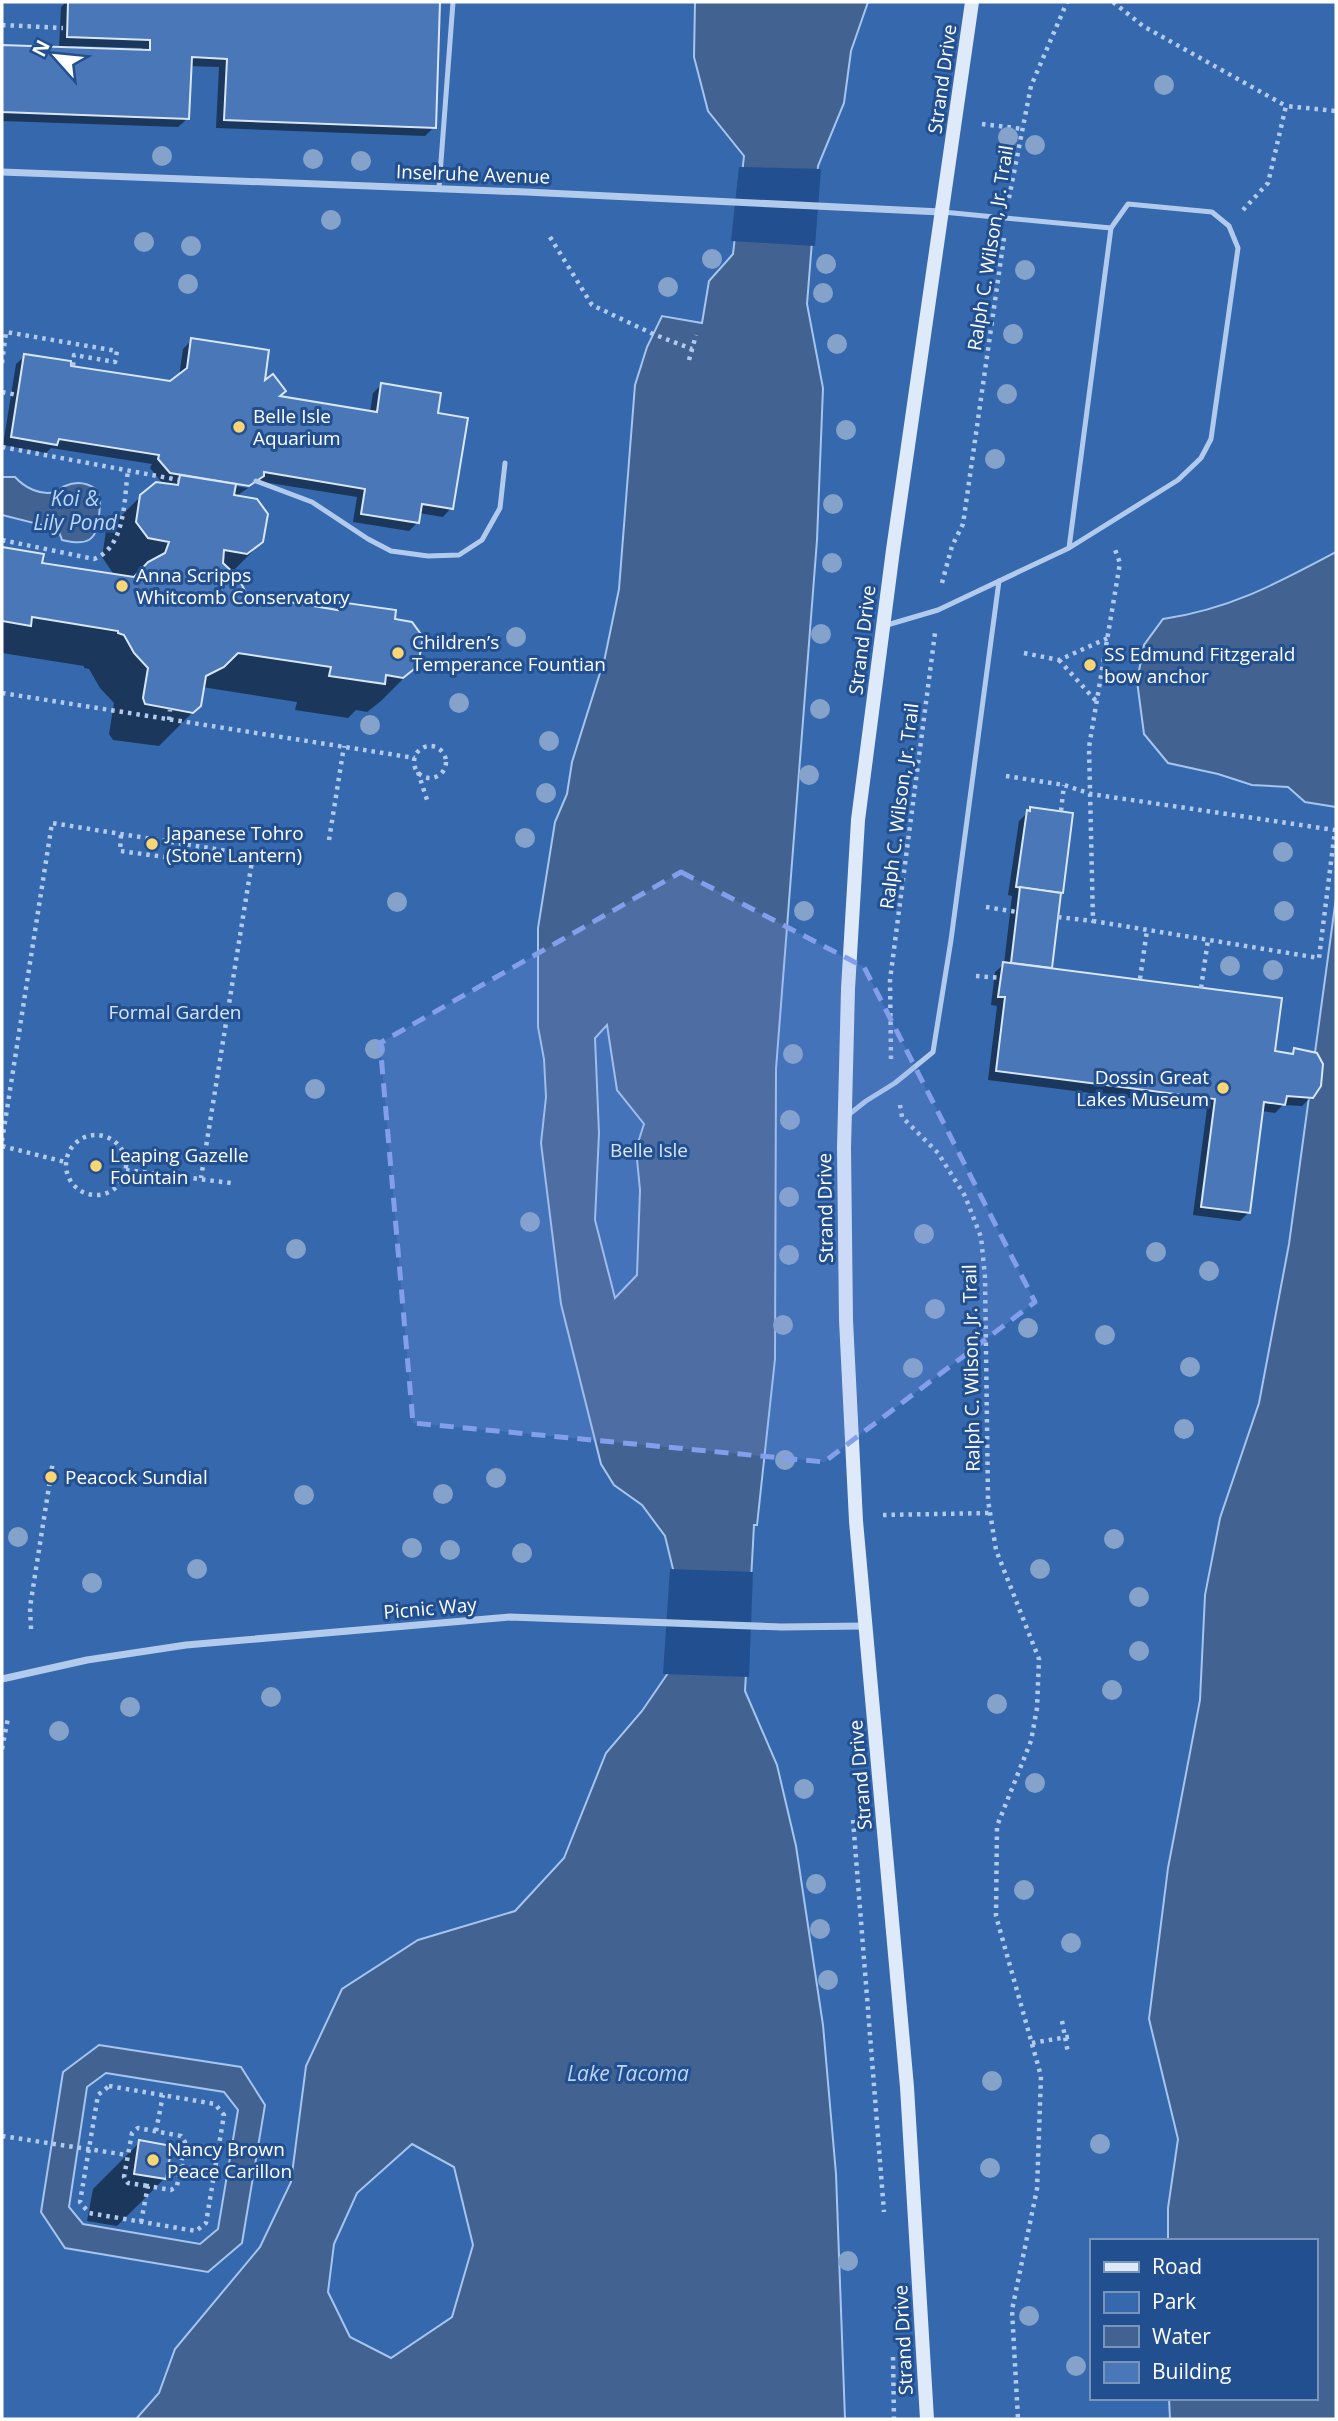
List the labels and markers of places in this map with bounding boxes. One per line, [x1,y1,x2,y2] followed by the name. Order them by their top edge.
[253,403,341,451] place label: Belle Isle Aquarium
[231,419,247,435] marker: Belle Isle Aquarium
[136,562,350,610] place label: Anna Scripps Whitcomb Conservatory
[114,578,130,594] marker: Anna Scripps Whitcomb Conservatory
[412,629,606,677] place label: Children’s Temperance Fountian
[1104,641,1295,689] place label: SS Edmund Fitzgerald bow anchor
[390,645,406,661] marker: Children’s Temperance Fountian
[1082,657,1098,673] marker: SS Edmund Fitzgerald bow anchor
[164,820,304,868] place label: Japanese Tohro (Stone Lantern)
[144,836,160,852] marker: Japanese Tohro (Stone Lantern)
[1076,1064,1209,1112] place label: Dossin Great Lakes Museum
[1215,1080,1231,1096] marker: Dossin Great Lakes Museum
[110,1142,249,1190] place label: Leaping Gazelle Fountain
[88,1158,104,1174] marker: Leaping Gazelle Fountain
[65,1464,208,1490] place label: Peacock Sundial
[43,1469,59,1485] marker: Peacock Sundial
[167,2136,292,2184] place label: Nancy Brown Peace Carillon
[145,2152,161,2168] marker: Nancy Brown Peace Carillon

